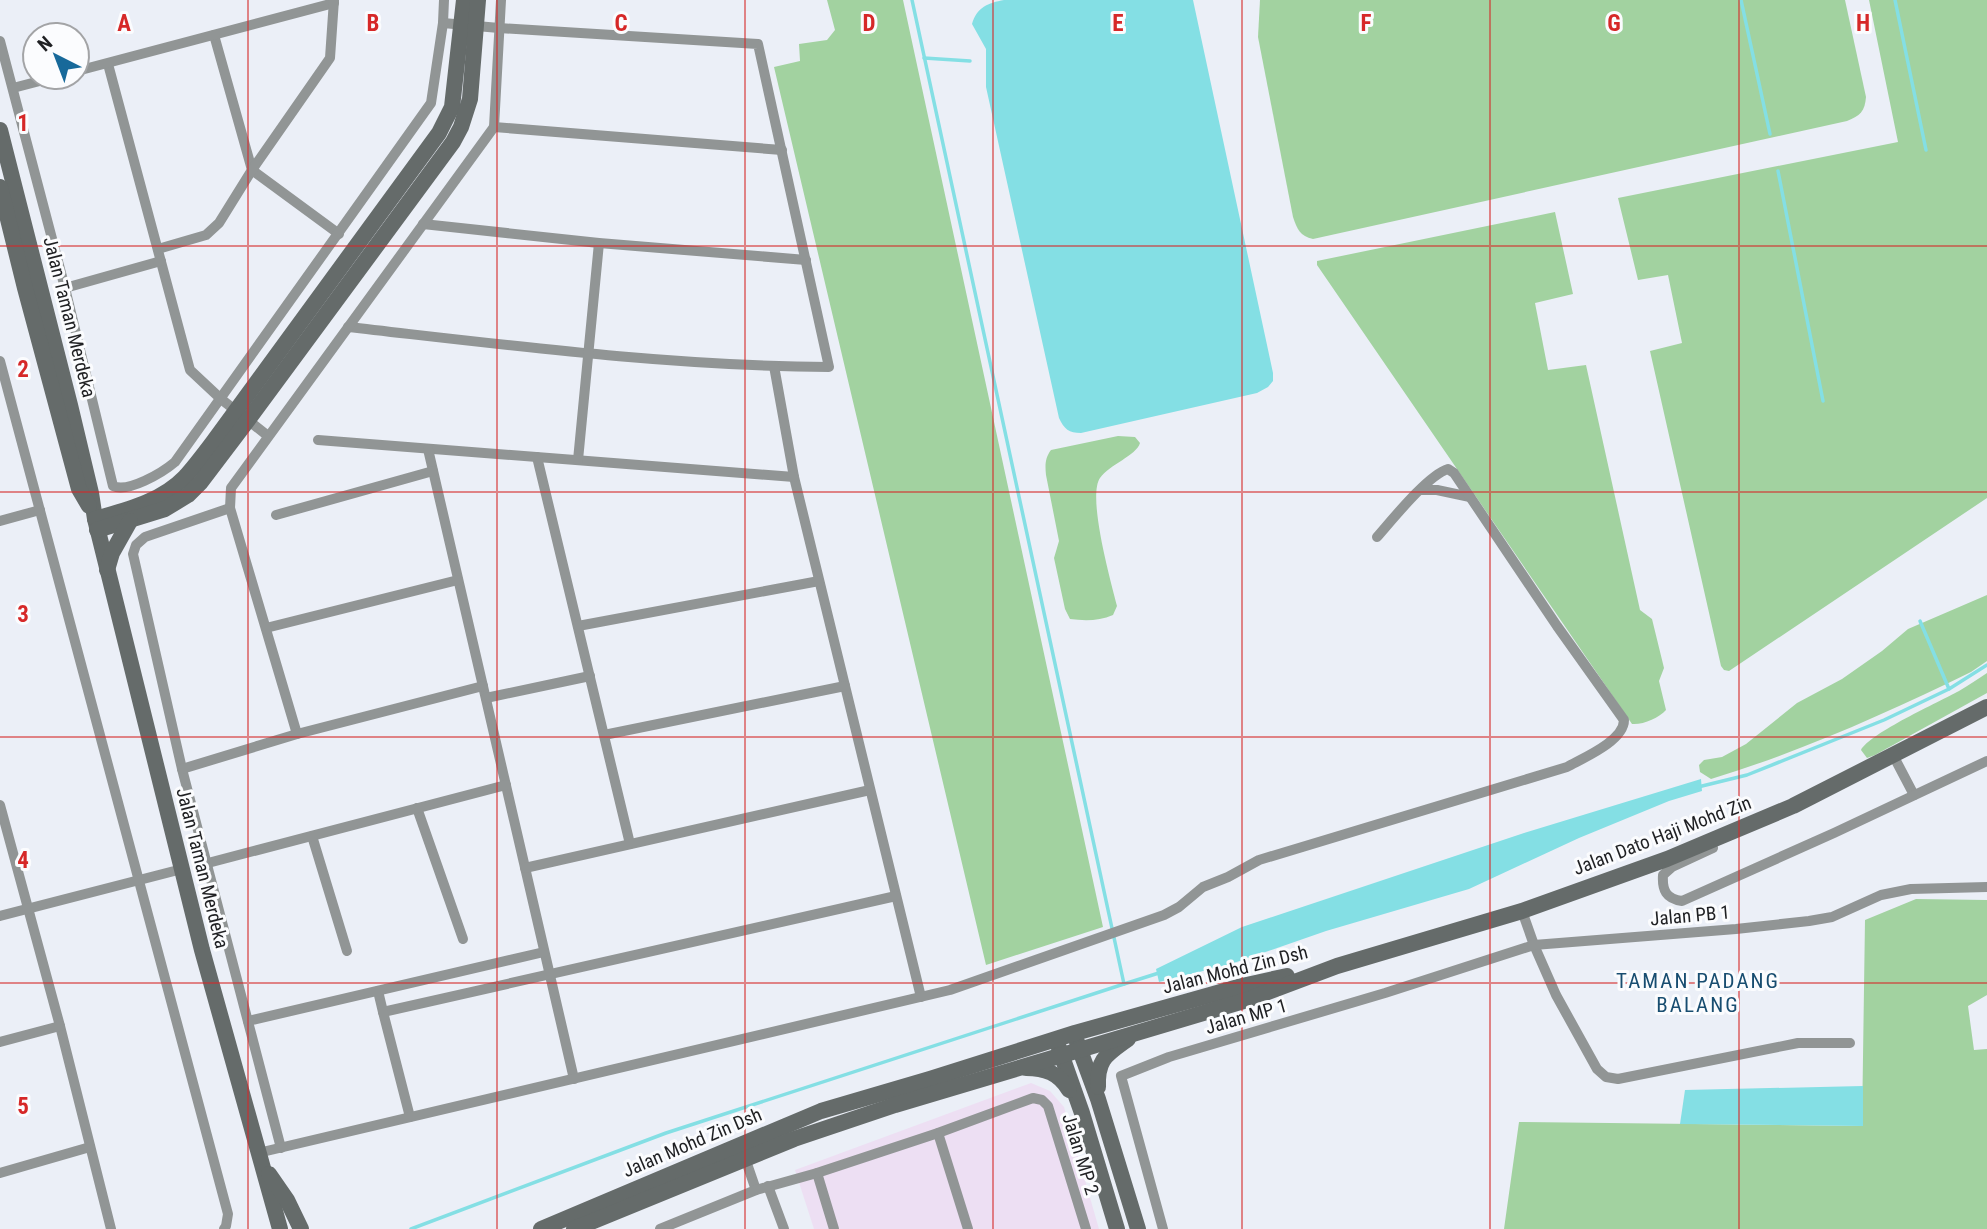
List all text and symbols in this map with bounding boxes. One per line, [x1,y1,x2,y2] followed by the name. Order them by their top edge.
[117,10,131,37] text: A
[367,10,379,37] text: B
[614,10,628,37] text: C
[863,10,876,37] text: D
[1112,10,1124,37] text: E
[1361,10,1372,37] text: F
[1607,10,1621,37] text: G
[1856,10,1870,37] text: H
[21,21,91,91] north arrow
[33,31,57,56] text: N
[17,110,29,137] text: 1
[38,234,101,400] street label: Jalan Taman Merdeka
[17,356,29,383] text: 2
[17,601,29,628] text: 3
[171,785,234,951] street label: Jalan Taman Merdeka
[1570,791,1754,880] street label: Jalan Dato Haji Mohd Zin
[17,847,29,874] text: 4
[1649,901,1731,930] street label: Jalan PB 1
[1160,940,1310,999] street label: Jalan Mohd Zin Dsh
[1616,969,1780,1017] district label: TAMAN PADANG BALANG
[1203,994,1290,1039] street label: Jalan MP 1
[17,1093,29,1120] text: 5
[619,1103,765,1182] street label: Jalan Mohd Zin Dsh
[1057,1111,1104,1198] street label: Jalan MP 2

